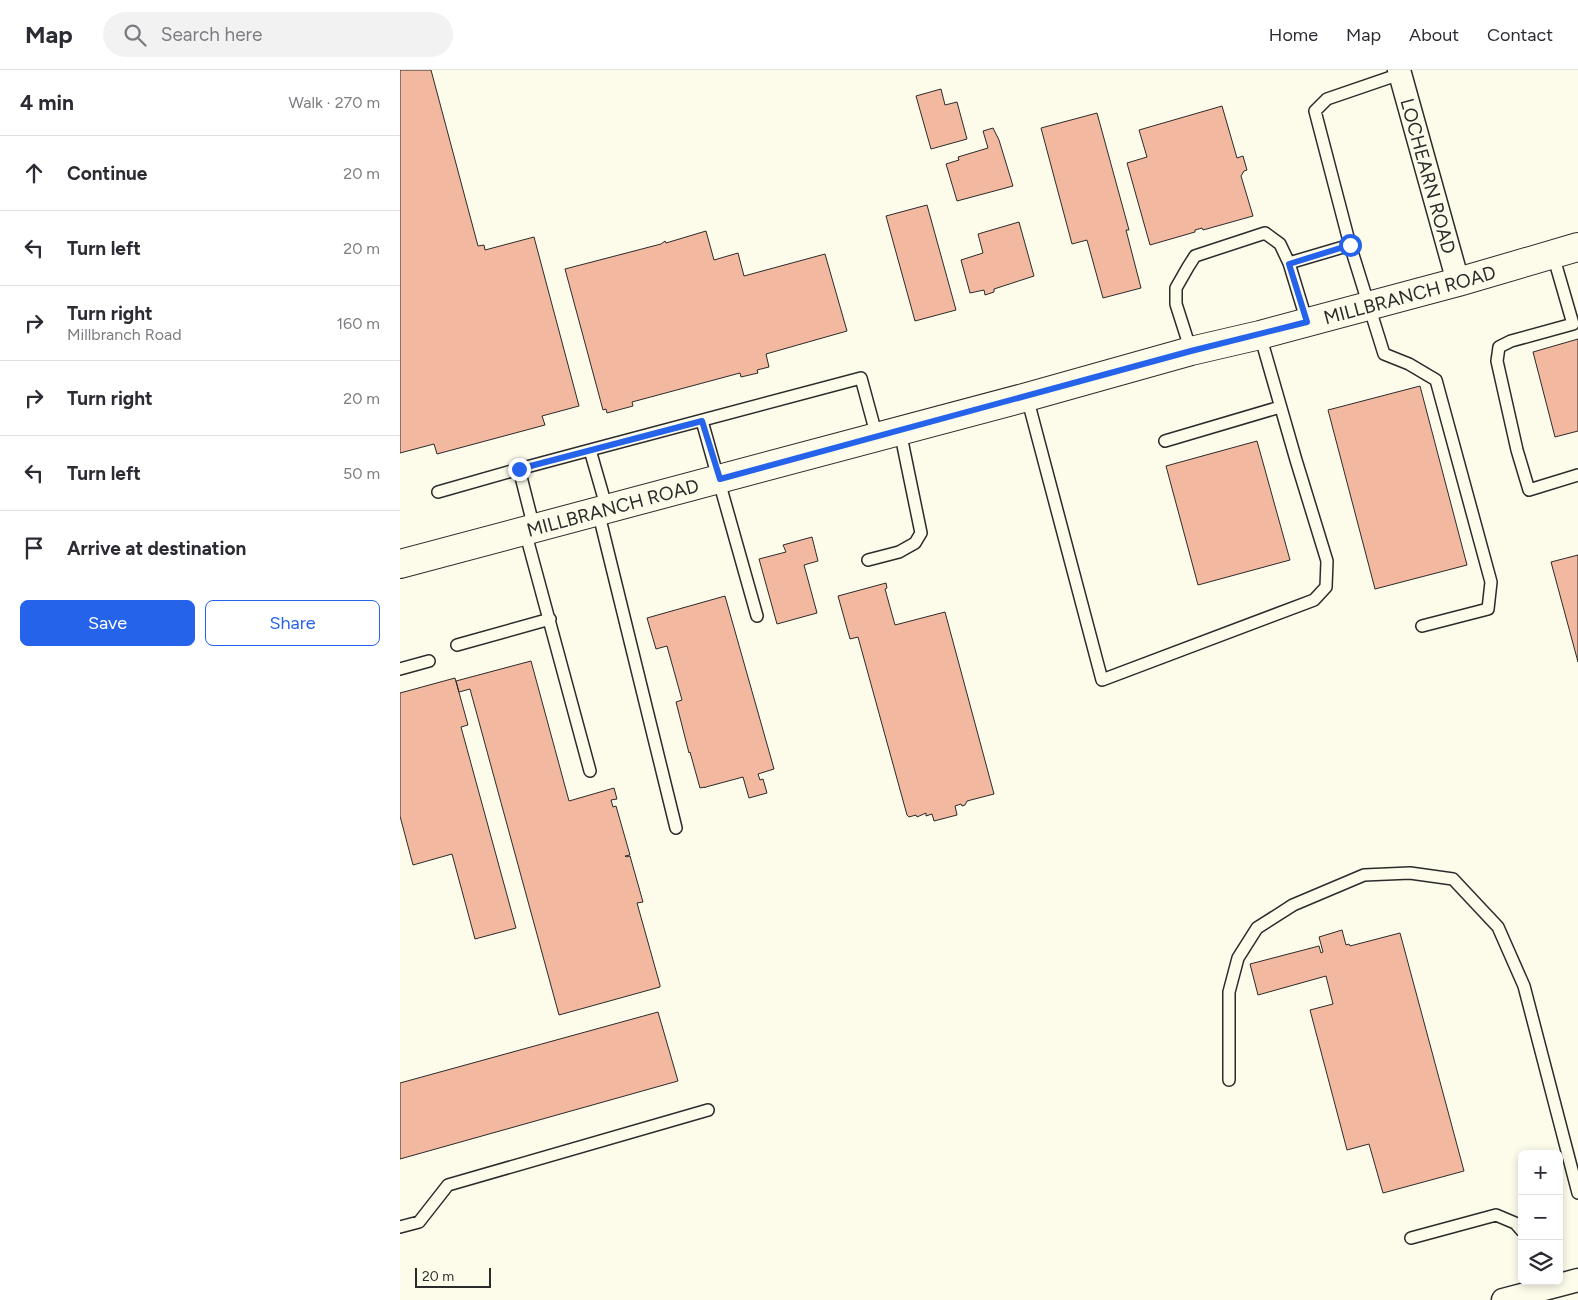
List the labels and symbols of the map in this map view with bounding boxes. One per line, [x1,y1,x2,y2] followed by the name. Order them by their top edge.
[1396,96,1461,256] street label: LOCHEARN ROAD
[1339,234,1362,257] route start
[1321,260,1498,329] street label: MILLBRANCH ROAD
[508,458,531,481] route end
[524,473,701,541] street label: MILLBRANCH ROAD
[415,1265,491,1288] scale bar

